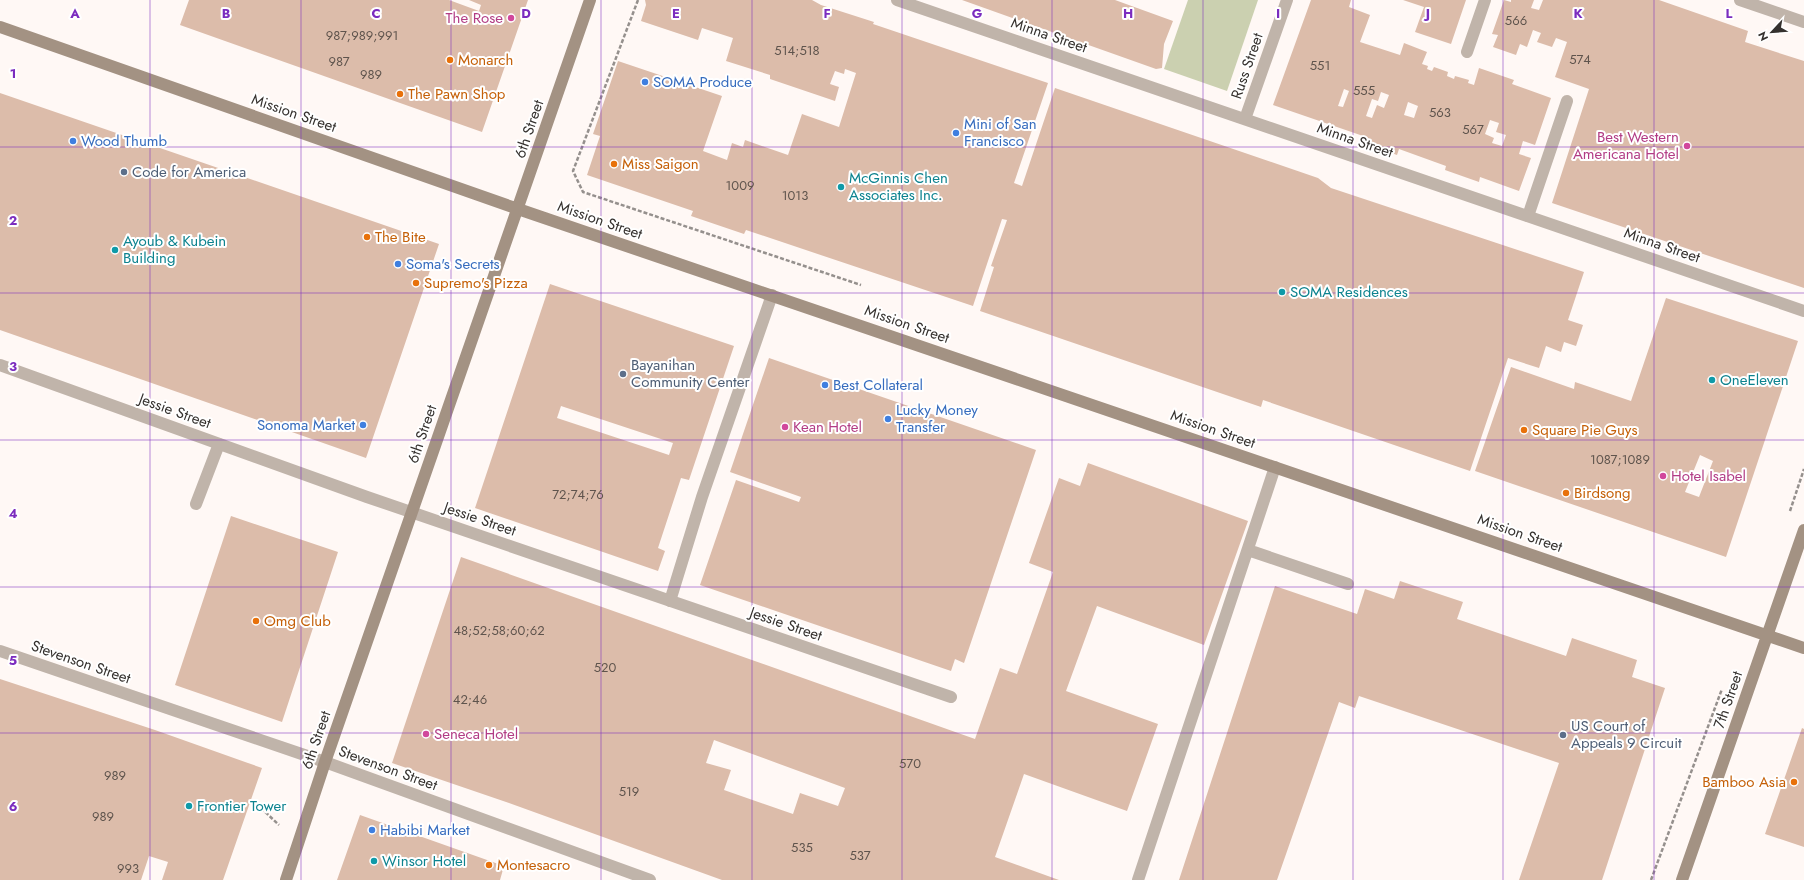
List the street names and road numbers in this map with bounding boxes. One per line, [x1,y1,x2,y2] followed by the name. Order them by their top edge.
[1008,12,1090,58] street label: Minna Street
[1225,30,1269,102] street label: Russ Street
[249,88,340,138] street label: Mission Street
[509,96,549,161] street label: 6th Street
[1314,117,1396,163] street label: Minna Street
[555,195,646,245] street label: Mission Street
[1621,222,1703,268] street label: Minna Street
[862,299,953,349] street label: Mission Street
[134,387,215,434] street label: Jessie Street
[402,401,442,466] street label: 6th Street
[1168,404,1259,454] street label: Mission Street
[439,496,520,542] street label: Jessie Street
[1475,508,1566,558] street label: Mission Street
[745,601,826,647] street label: Jessie Street
[28,635,134,689] street label: Stevenson Street
[1708,668,1748,732] street label: 7th Street
[296,707,336,772] street label: 6th Street
[336,740,441,796] street label: Stevenson Street

